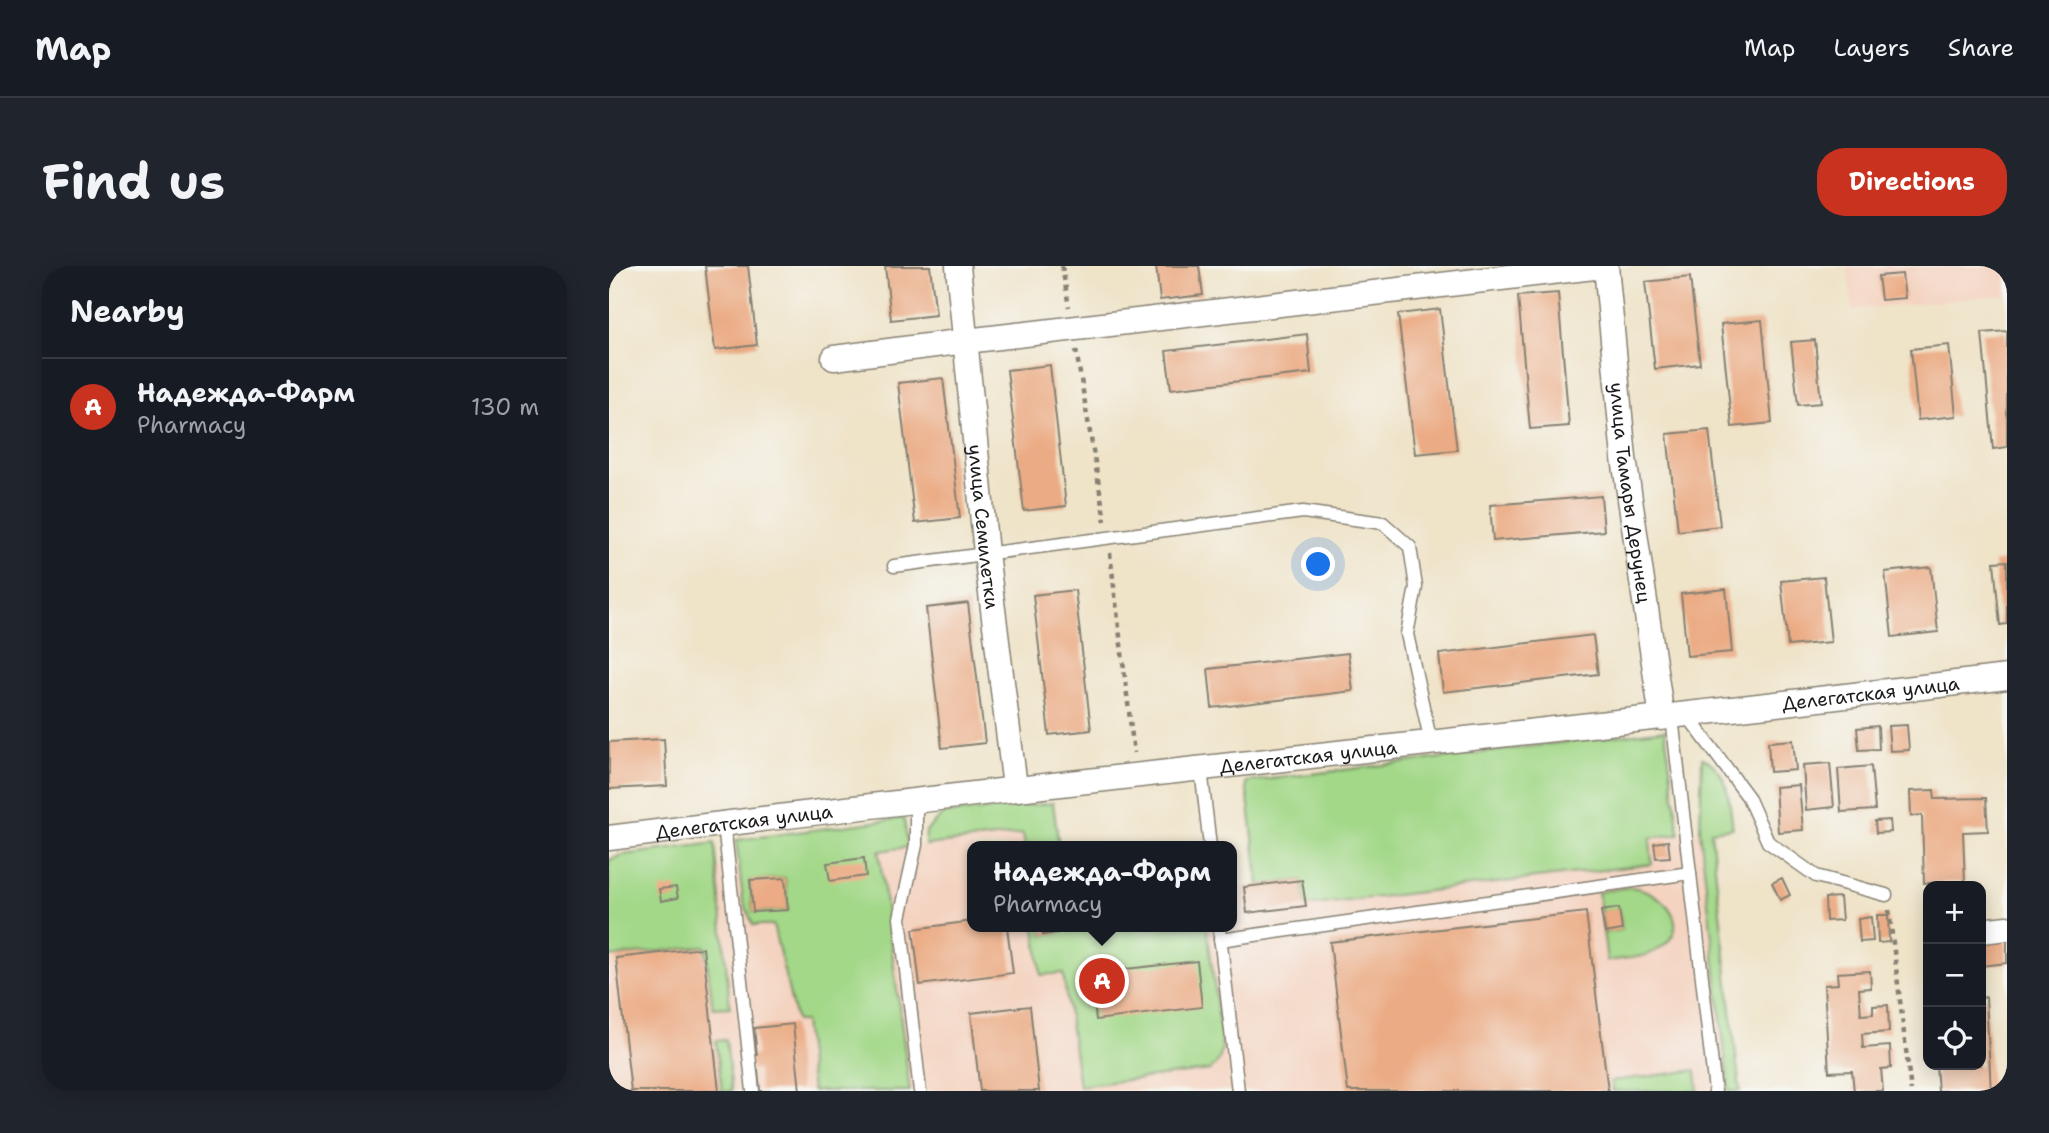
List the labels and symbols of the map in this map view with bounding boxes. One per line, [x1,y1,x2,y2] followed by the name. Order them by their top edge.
[1604,381,1657,605] street label: улица Тамары Дерунец
[962,443,1005,611] street label: улица Семилетки
[1301,547,1335,581] your location
[1781,671,1961,716] street label: Делегатская улица
[1218,735,1398,779] street label: Делегатская улица
[654,799,834,845] street label: Делегатская улица
[1079,955,1125,1007] pin: A

